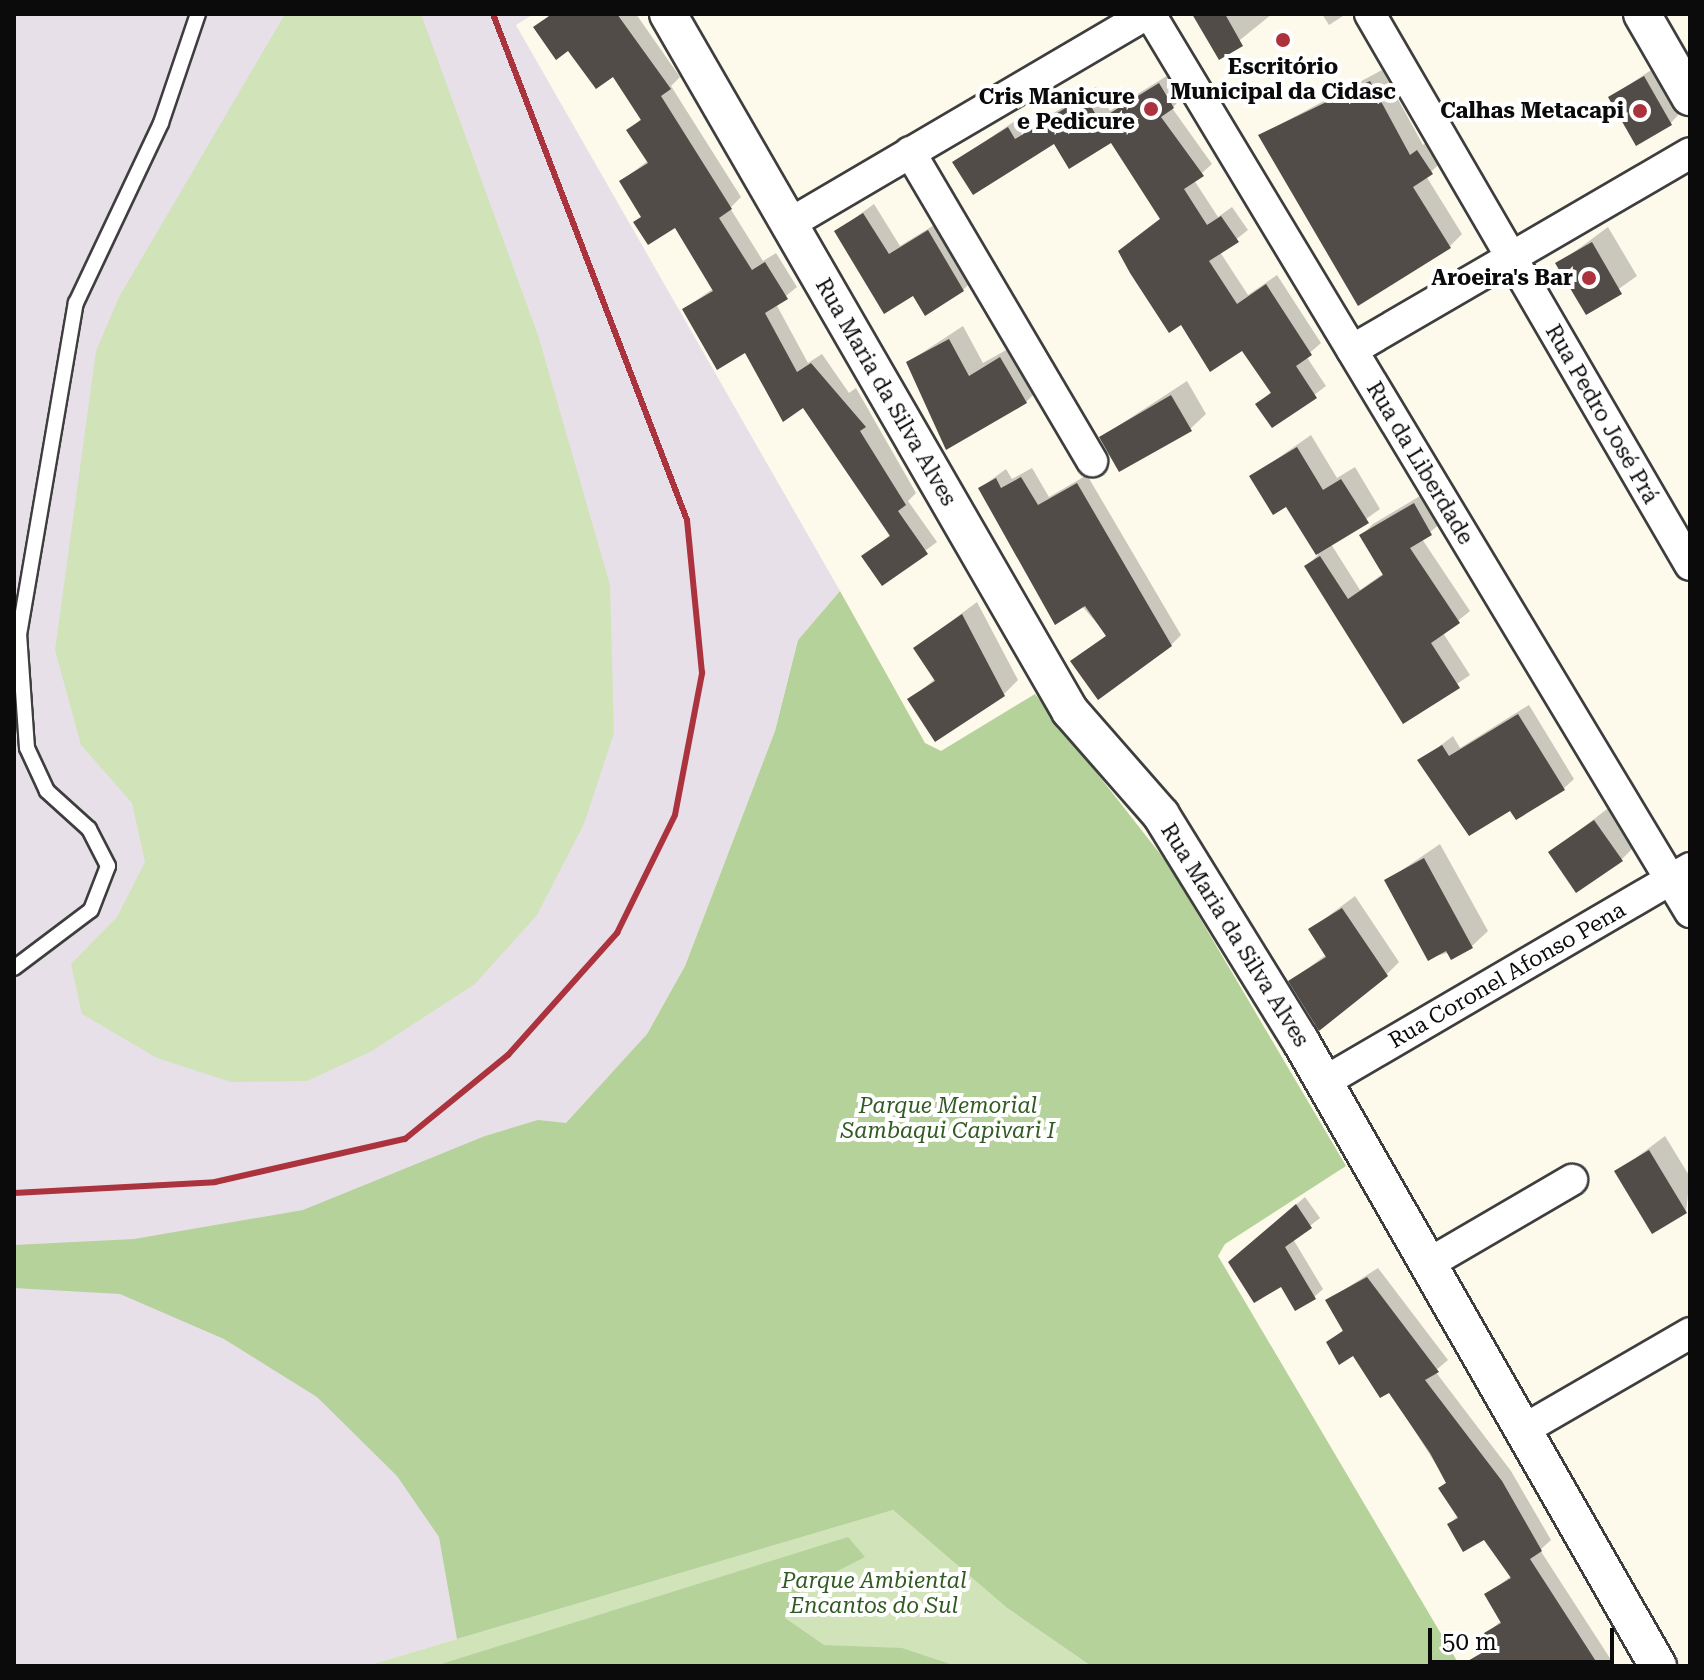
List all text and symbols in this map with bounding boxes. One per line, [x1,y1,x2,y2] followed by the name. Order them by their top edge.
[1274,31,1292,49] marker: Escritório Municipal da Cidasc
[1170,53,1396,104] place label: Escritório Municipal da Cidasc
[979,83,1135,134] place label: Cris Manicure e Pedicure
[1440,98,1624,124] place label: Calhas Metacapi
[1142,100,1160,118] marker: Cris Manicure e Pedicure
[1631,102,1649,120] marker: Calhas Metacapi
[1431,265,1573,291] place label: Aroeira's Bar
[1580,269,1598,287] marker: Aroeira's Bar
[810,273,962,511] street label: Rua Maria da Silva Alves
[1540,320,1664,508] street label: Rua Pedro José Prá
[1361,377,1479,549] street label: Rua da Liberdade
[1155,818,1315,1052] street label: Rua Maria da Silva Alves
[1384,896,1630,1054] street label: Rua Coronel Afonso Pena
[841,1092,1055,1144] park label: Parque Memorial Sambaqui Capivari I
[782,1567,966,1618] park label: Parque Ambiental Encantos do Sul
[1432,1612,1618,1662] scale bar
[1442,1628,1497,1656] text: 50 m

